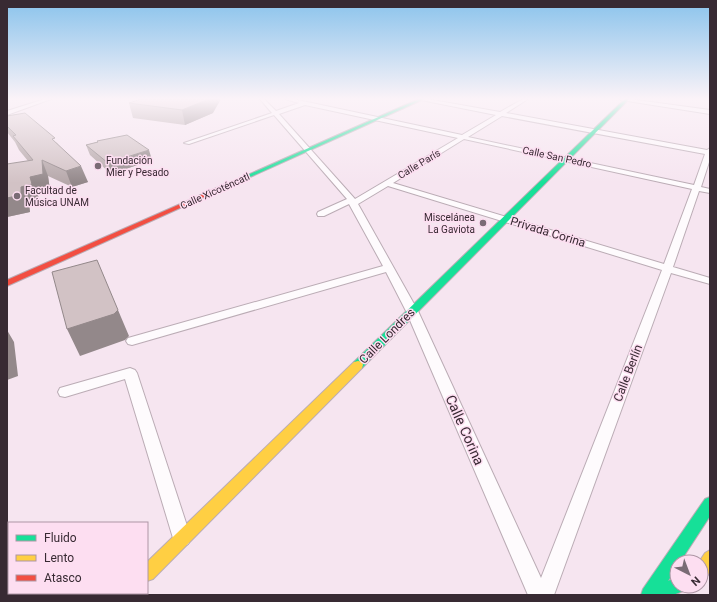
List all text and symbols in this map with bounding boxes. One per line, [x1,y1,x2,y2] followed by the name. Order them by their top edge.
[522,144,593,170] street label: Calle San Pedro
[396,147,442,181] street label: Calle París
[106,155,169,178] place label: Fundación Mier y Pesado
[93,161,103,171] marker: Fundación Mier y Pesado
[179,171,251,211] street label: Calle Xicoténcatl
[25,185,89,208] place label: Facultad de Música UNAM
[12,191,22,201] marker: Facultad de Música UNAM
[424,212,475,235] place label: Miscelánea La Gaviota
[509,214,587,250] street label: Privada Corina
[478,218,488,228] marker: Miscelánea La Gaviota
[356,305,418,367] street label: Calle Londres
[611,343,645,403] street label: Calle Berlín
[442,392,488,468] street label: Calle Corina
[8,522,148,594] legend
[44,531,77,545] text: Fluido
[44,551,74,565] text: Lento
[669,554,709,594] north arrow
[44,571,82,585] text: Atasco
[688,574,703,589] text: N

